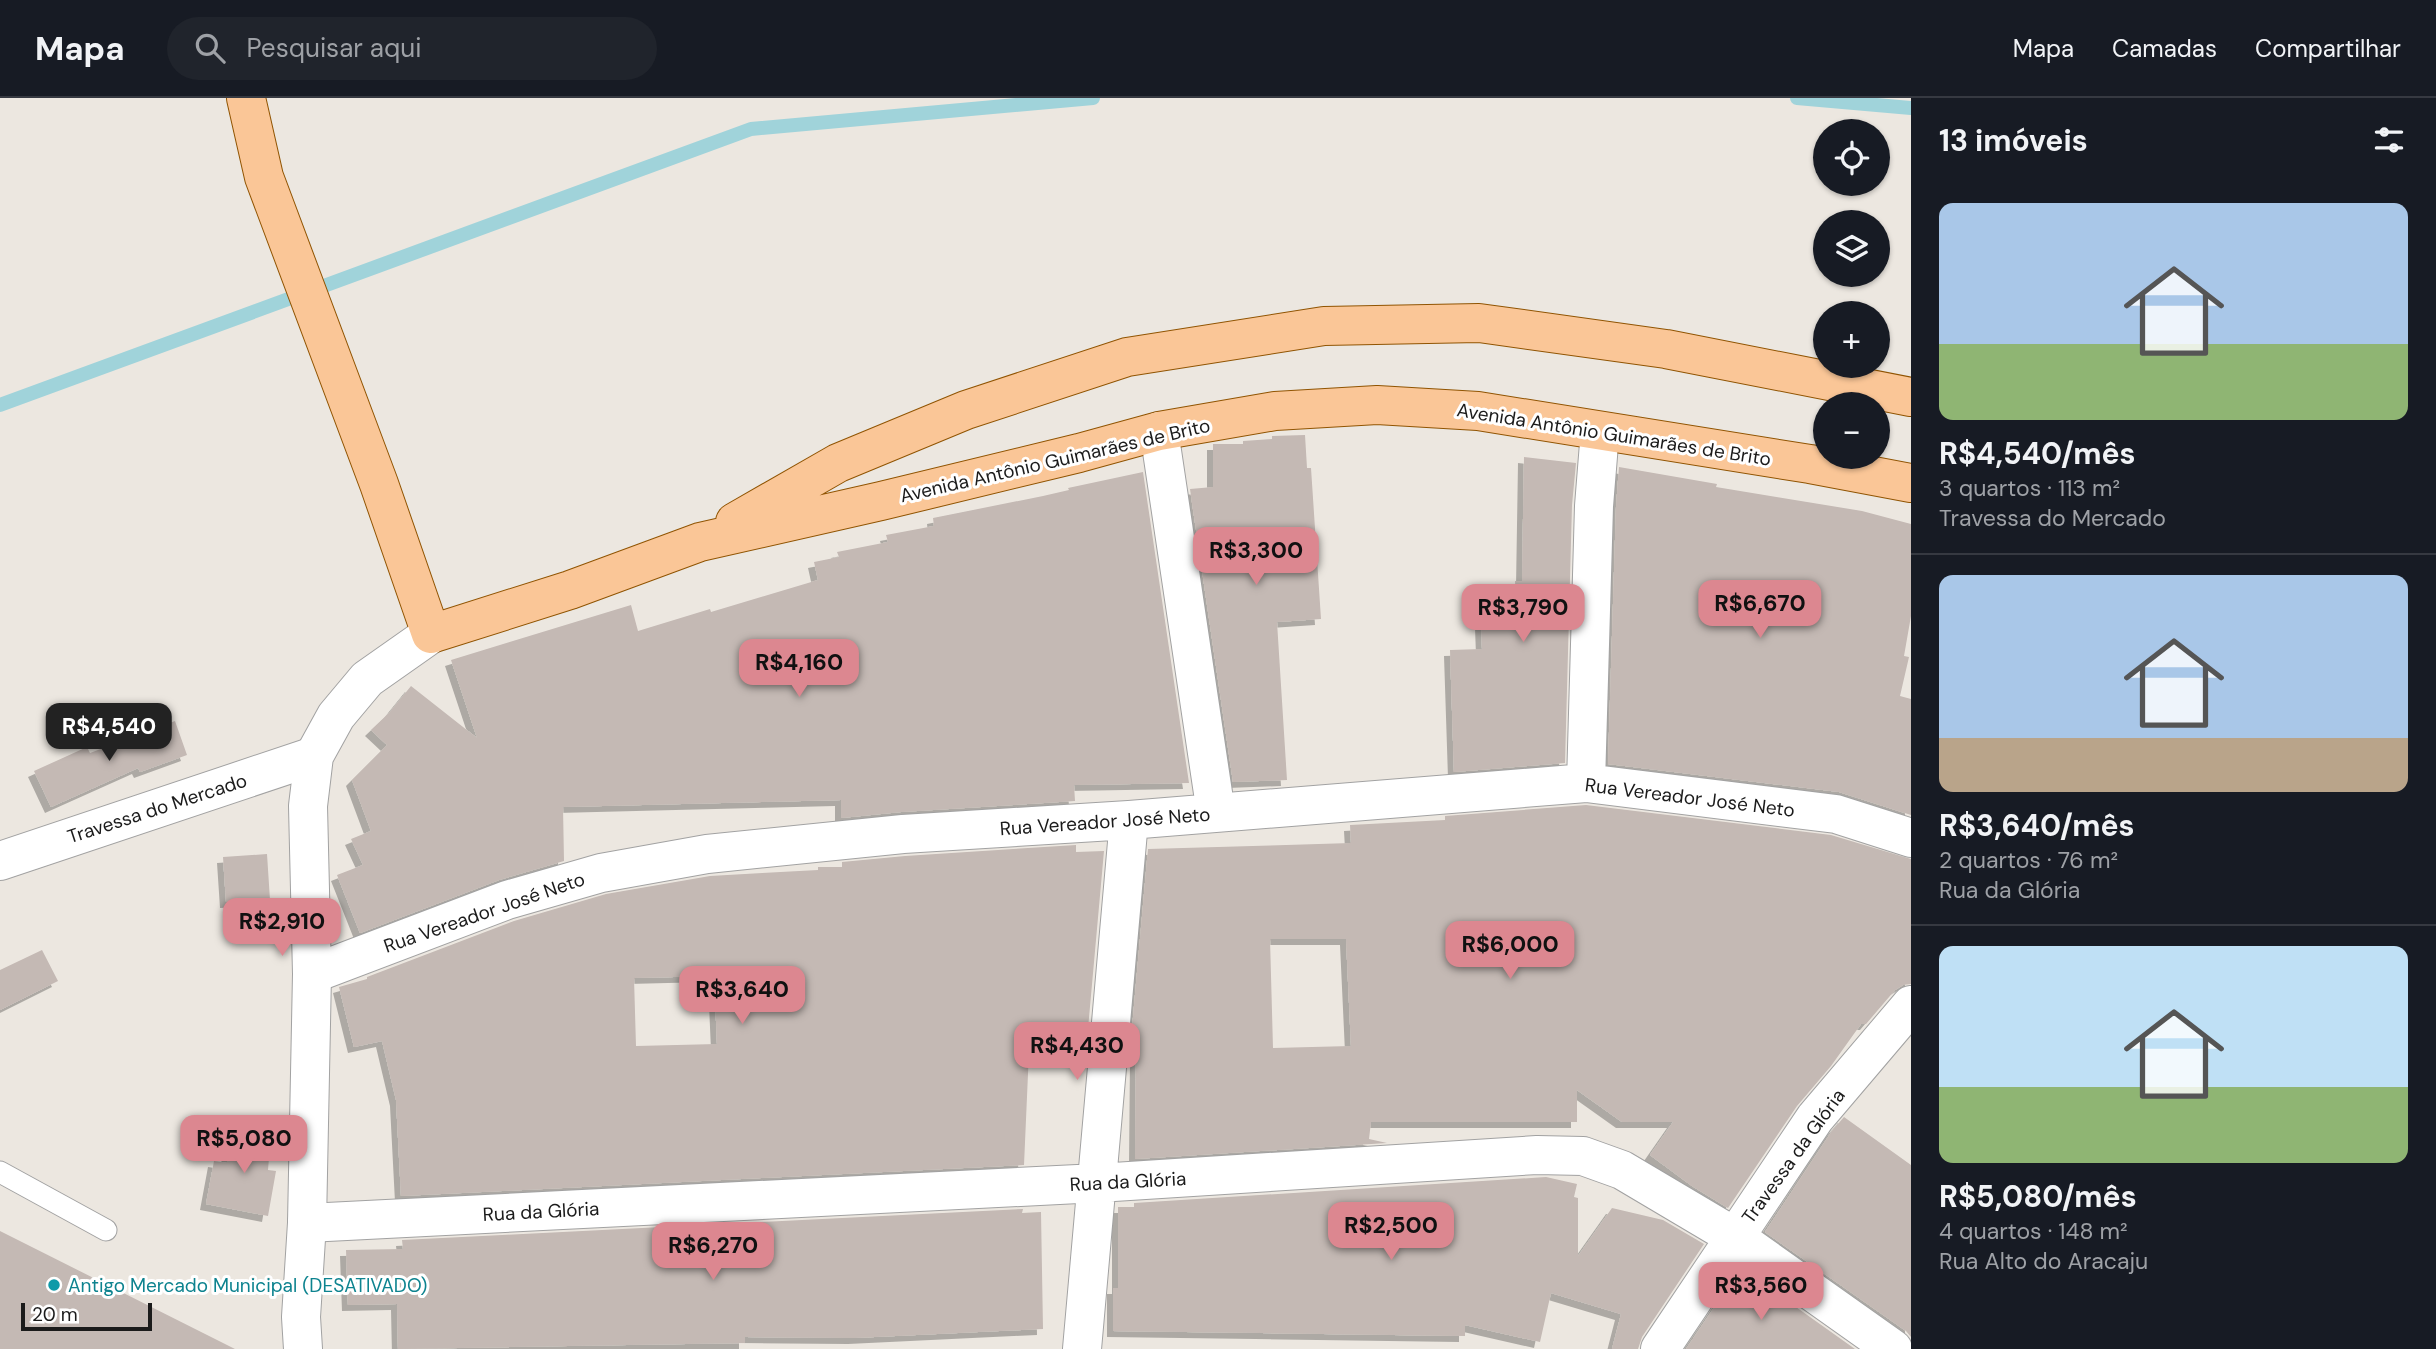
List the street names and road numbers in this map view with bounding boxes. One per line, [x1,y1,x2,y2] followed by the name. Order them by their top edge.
[1455,397,1773,472] street label: Avenida Antônio Guimarães de Brito
[898,413,1213,508] street label: Avenida Antônio Guimarães de Brito
[64,768,250,849] street label: Travessa do Mercado
[1584,772,1796,823] street label: Rua Vereador José Neto
[999,802,1211,841] street label: Rua Vereador José Neto
[380,866,588,959] street label: Rua Vereador José Neto
[1736,1084,1851,1229] street label: Travessa da Glória
[1069,1166,1187,1197] street label: Rua da Glória
[482,1196,600,1227] street label: Rua da Glória

